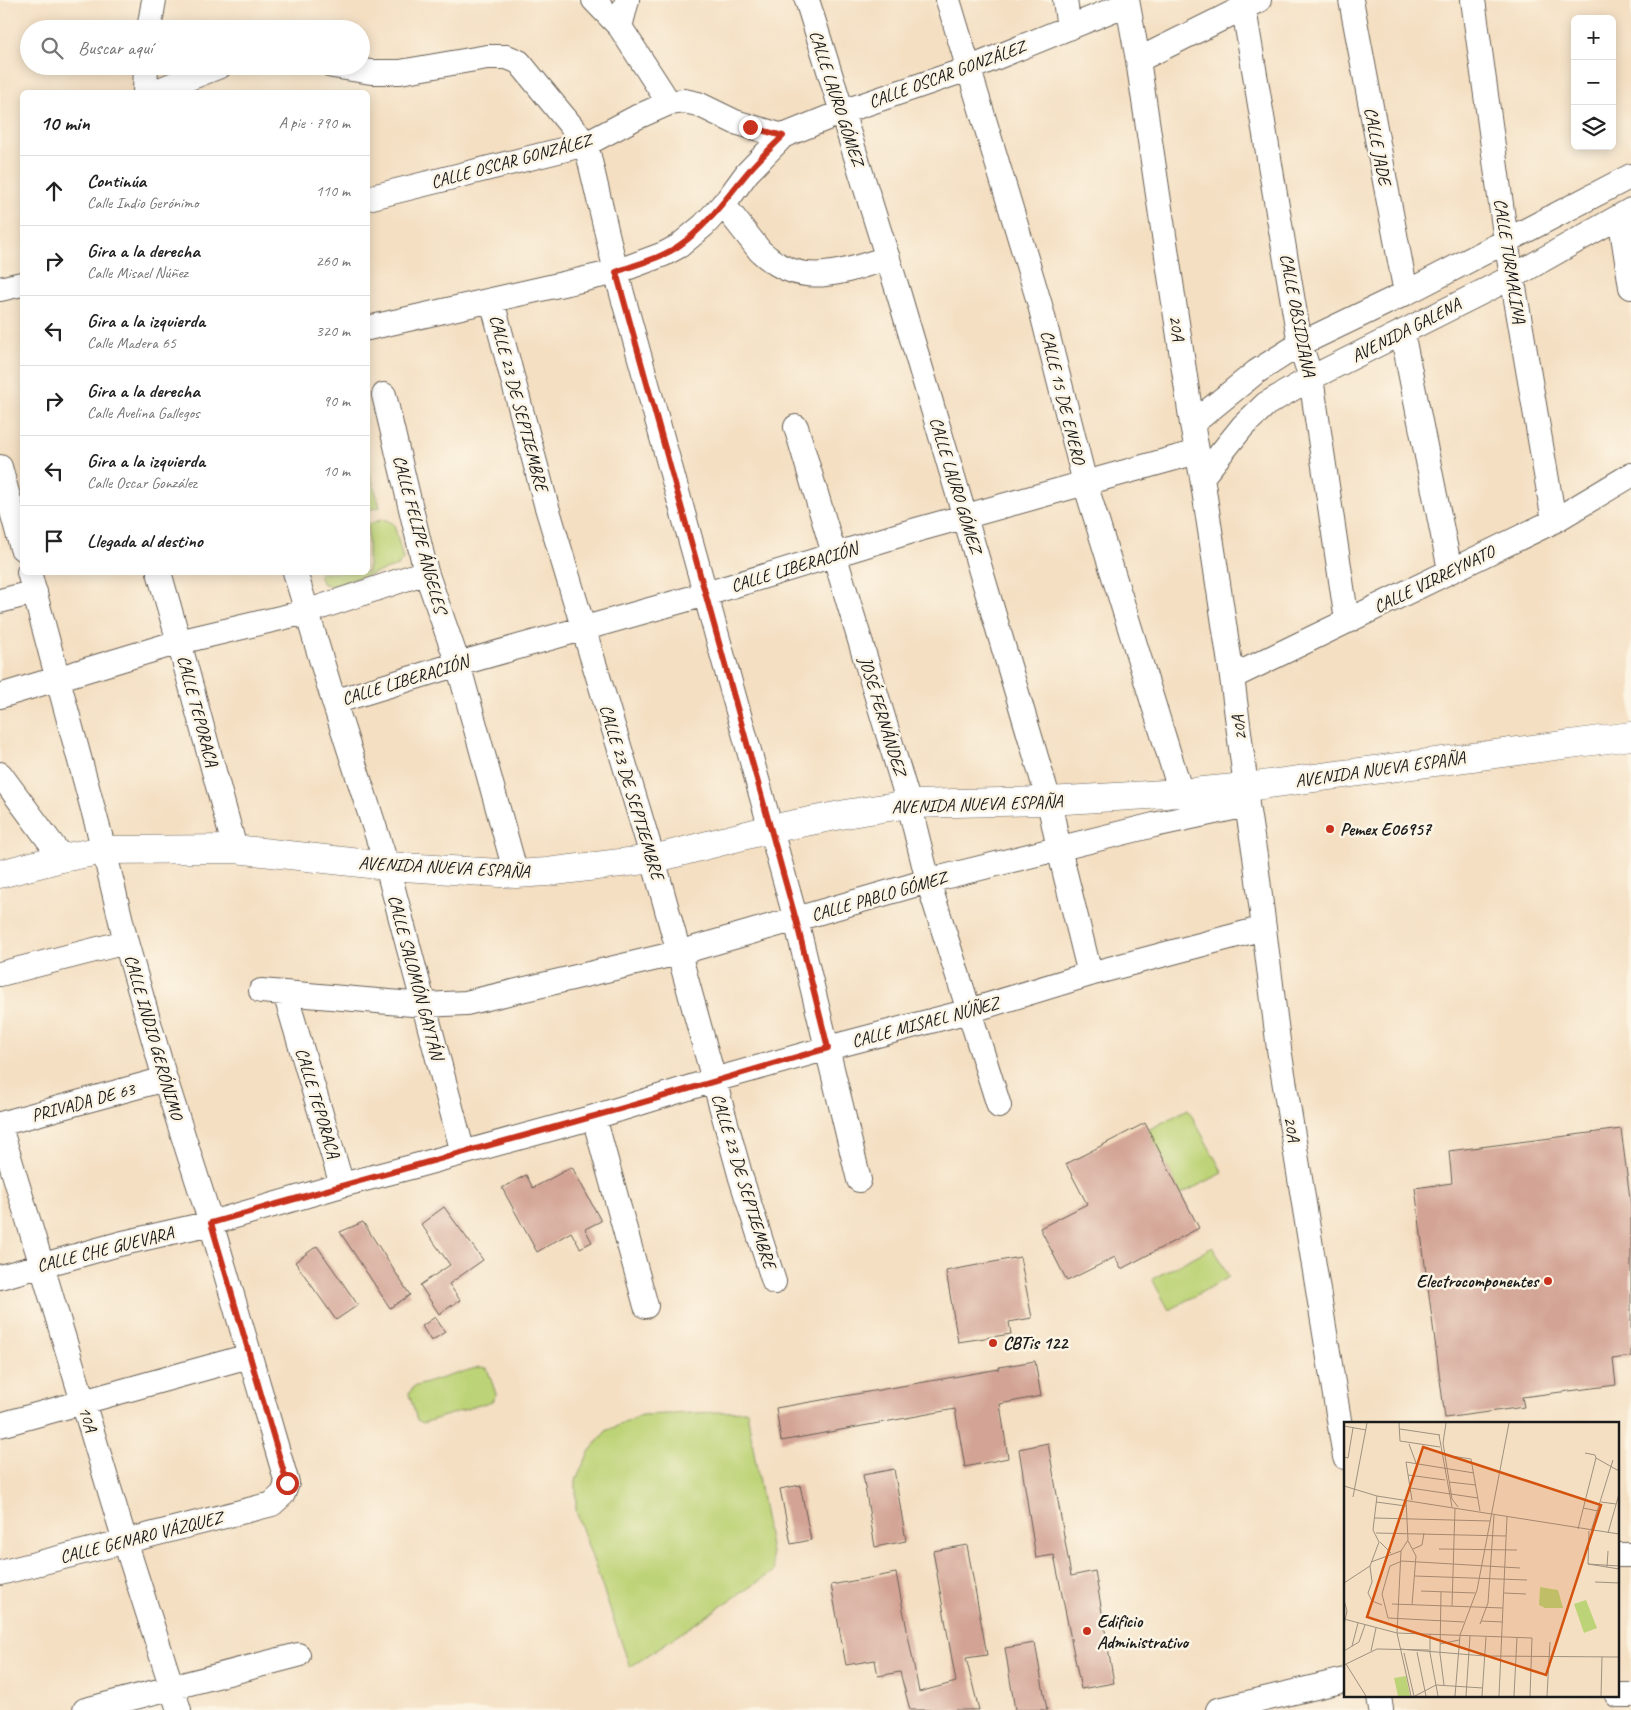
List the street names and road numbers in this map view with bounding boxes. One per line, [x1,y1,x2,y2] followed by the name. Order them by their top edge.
[805,28,870,171] street label: CALLE LAURO GÓMEZ
[865,34,1031,113] street label: CALLE OSCAR GONZÁLEZ
[1360,105,1397,189] street label: CALLE JADE
[428,128,596,193] street label: CALLE OSCAR GONZÁLEZ
[1489,197,1531,326] street label: CALLE TURMALINA
[1275,252,1321,379] street label: CALLE OBSIDIANA
[1348,293,1465,367] street label: AVENIDA GALENA
[485,312,554,496] street label: CALLE 23 DE SEPTIEMBRE
[1164,314,1190,343] street label: 20A
[1036,328,1091,468] street label: CALLE 15 DE ENERO
[925,414,988,558] street label: CALLE LAURO GÓMEZ
[388,453,452,618] street label: CALLE FELIPE ÁNGELES
[728,536,863,597] street label: CALLE LIBERACIÓN
[1370,539,1500,618] street label: CALLE VIRREYNATO
[339,649,474,710] street label: CALLE LIBERACIÓN
[173,653,224,770] street label: CALLE TEPORACA
[854,653,912,781] street label: JOSÉ FERNÁNDEZ
[595,702,670,884] street label: CALLE 23 DE SEPTIEMBRE
[1226,713,1251,742] street label: 20A
[1294,746,1467,792] street label: AVENIDA NUEVA ESPAÑA
[891,790,1064,818] street label: AVENIDA NUEVA ESPAÑA
[358,852,531,883] street label: AVENIDA NUEVA ESPAÑA
[809,865,952,926] street label: CALLE PABLO GÓMEZ
[383,892,449,1065] street label: CALLE SALOMÓN GAYTÁN
[120,952,189,1124] street label: CALLE INDIO GERÓNIMO
[849,991,1003,1052] street label: CALLE MISAEL NÚÑEZ
[291,1045,346,1162] street label: CALLE TEPORACA
[29,1077,139,1126] street label: PRIVADA DE 63
[707,1091,782,1273] street label: CALLE 23 DE SEPTIEMBRE
[1279,1115,1305,1144] street label: 20A
[34,1221,177,1277] street label: CALLE CHE GUEVARA
[74,1404,102,1435] street label: 10A
[57,1505,227,1568] street label: CALLE GENARO VÁZQUEZ

